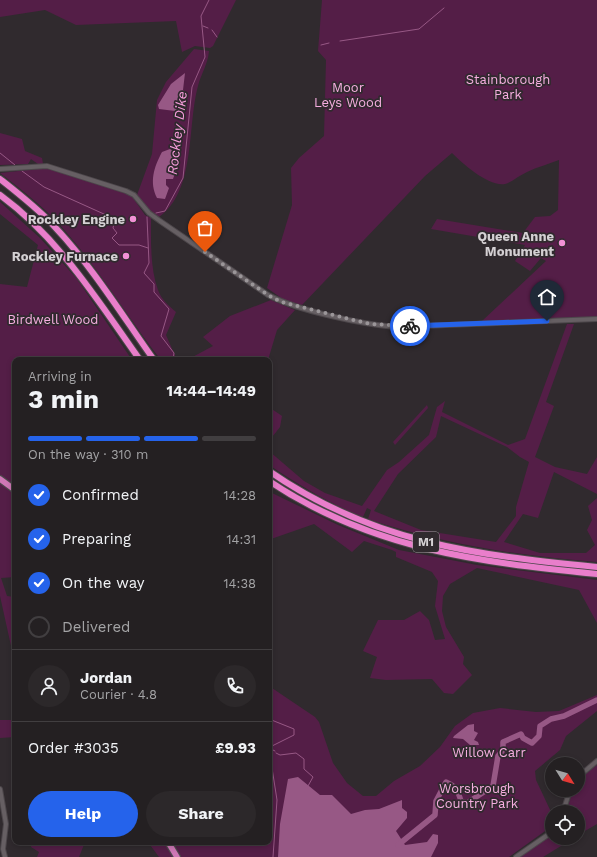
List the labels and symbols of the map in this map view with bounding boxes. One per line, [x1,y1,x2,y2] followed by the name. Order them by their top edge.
[466,72,550,102] park label: Stainborough Park
[314,80,382,110] park label: Moor Leys Wood
[164,90,190,176] water label: Rockley Dike
[188,211,222,252] pin
[28,212,125,227] place label: Rockley Engine
[128,214,138,224] marker: Rockley Engine
[477,229,554,259] place label: Queen Anne Monument
[557,238,567,248] marker: Queen Anne Monument
[12,249,118,264] place label: Rockley Furnace
[121,251,131,261] marker: Rockley Furnace
[530,280,564,321] pin
[390,306,430,346] courier
[8,312,98,327] park label: Birdwell Wood
[413,532,439,552] road number: M1
[452,745,526,760] park label: Willow Carr
[545,757,585,797] north arrow
[436,781,519,811] park label: Worsbrough Country Park

